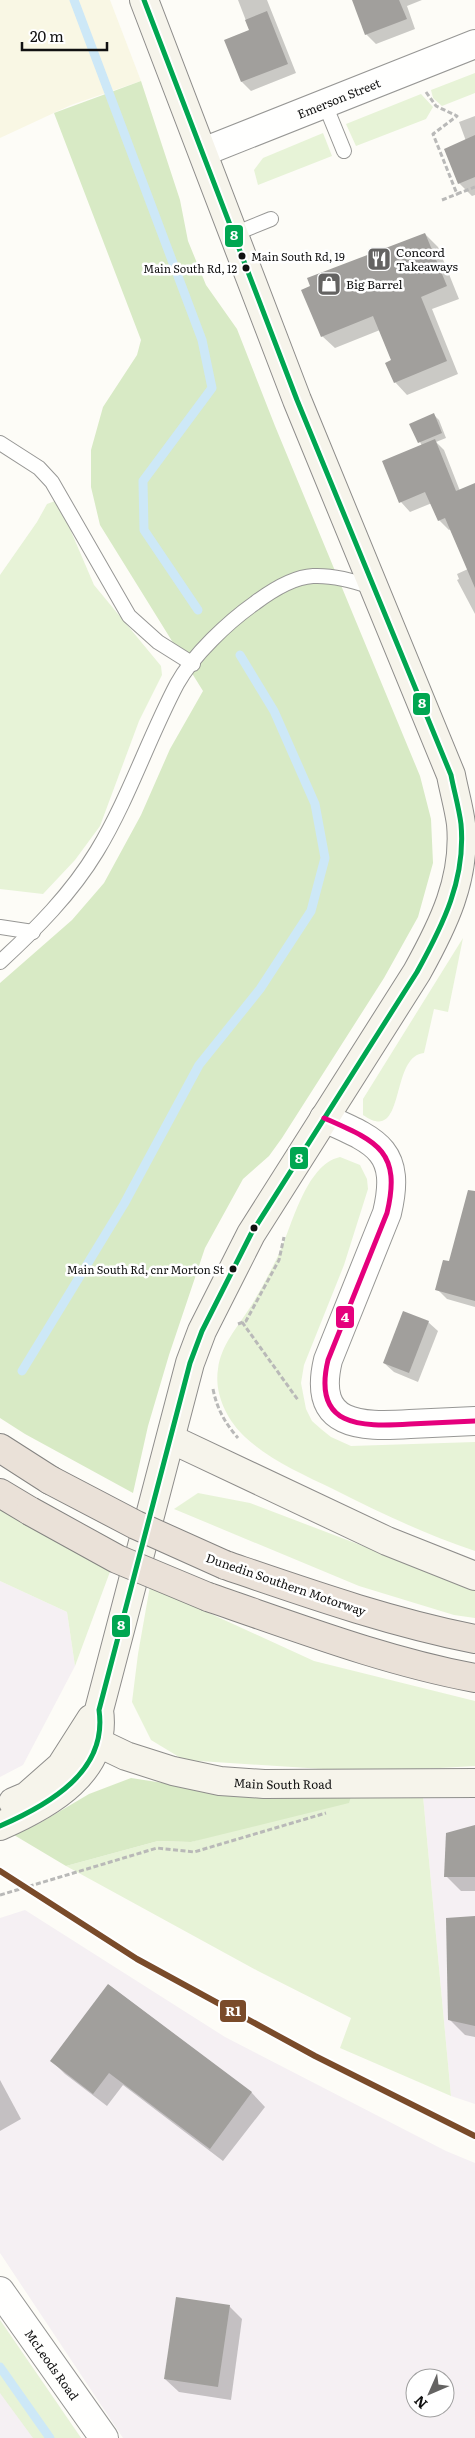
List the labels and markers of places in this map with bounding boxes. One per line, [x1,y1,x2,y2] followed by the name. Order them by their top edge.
[396,243,459,275] place label: Concord Takeaways
[366,246,392,272] restaurant icon: Concord Takeaways
[251,248,345,264] place label: Main South Rd, 19
[237,251,247,261] marker: Main South Rd, 19
[143,260,237,276] place label: Main South Rd, 12
[241,263,251,273] marker: Main South Rd, 12
[316,271,342,297] shop icon: Big Barrel
[346,275,403,293] place label: Big Barrel
[249,1223,259,1233] unlabelled marker
[67,1261,225,1277] place label: Main South Rd, cnr Morton St
[228,1264,238,1274] marker: Main South Rd, cnr Morton St

